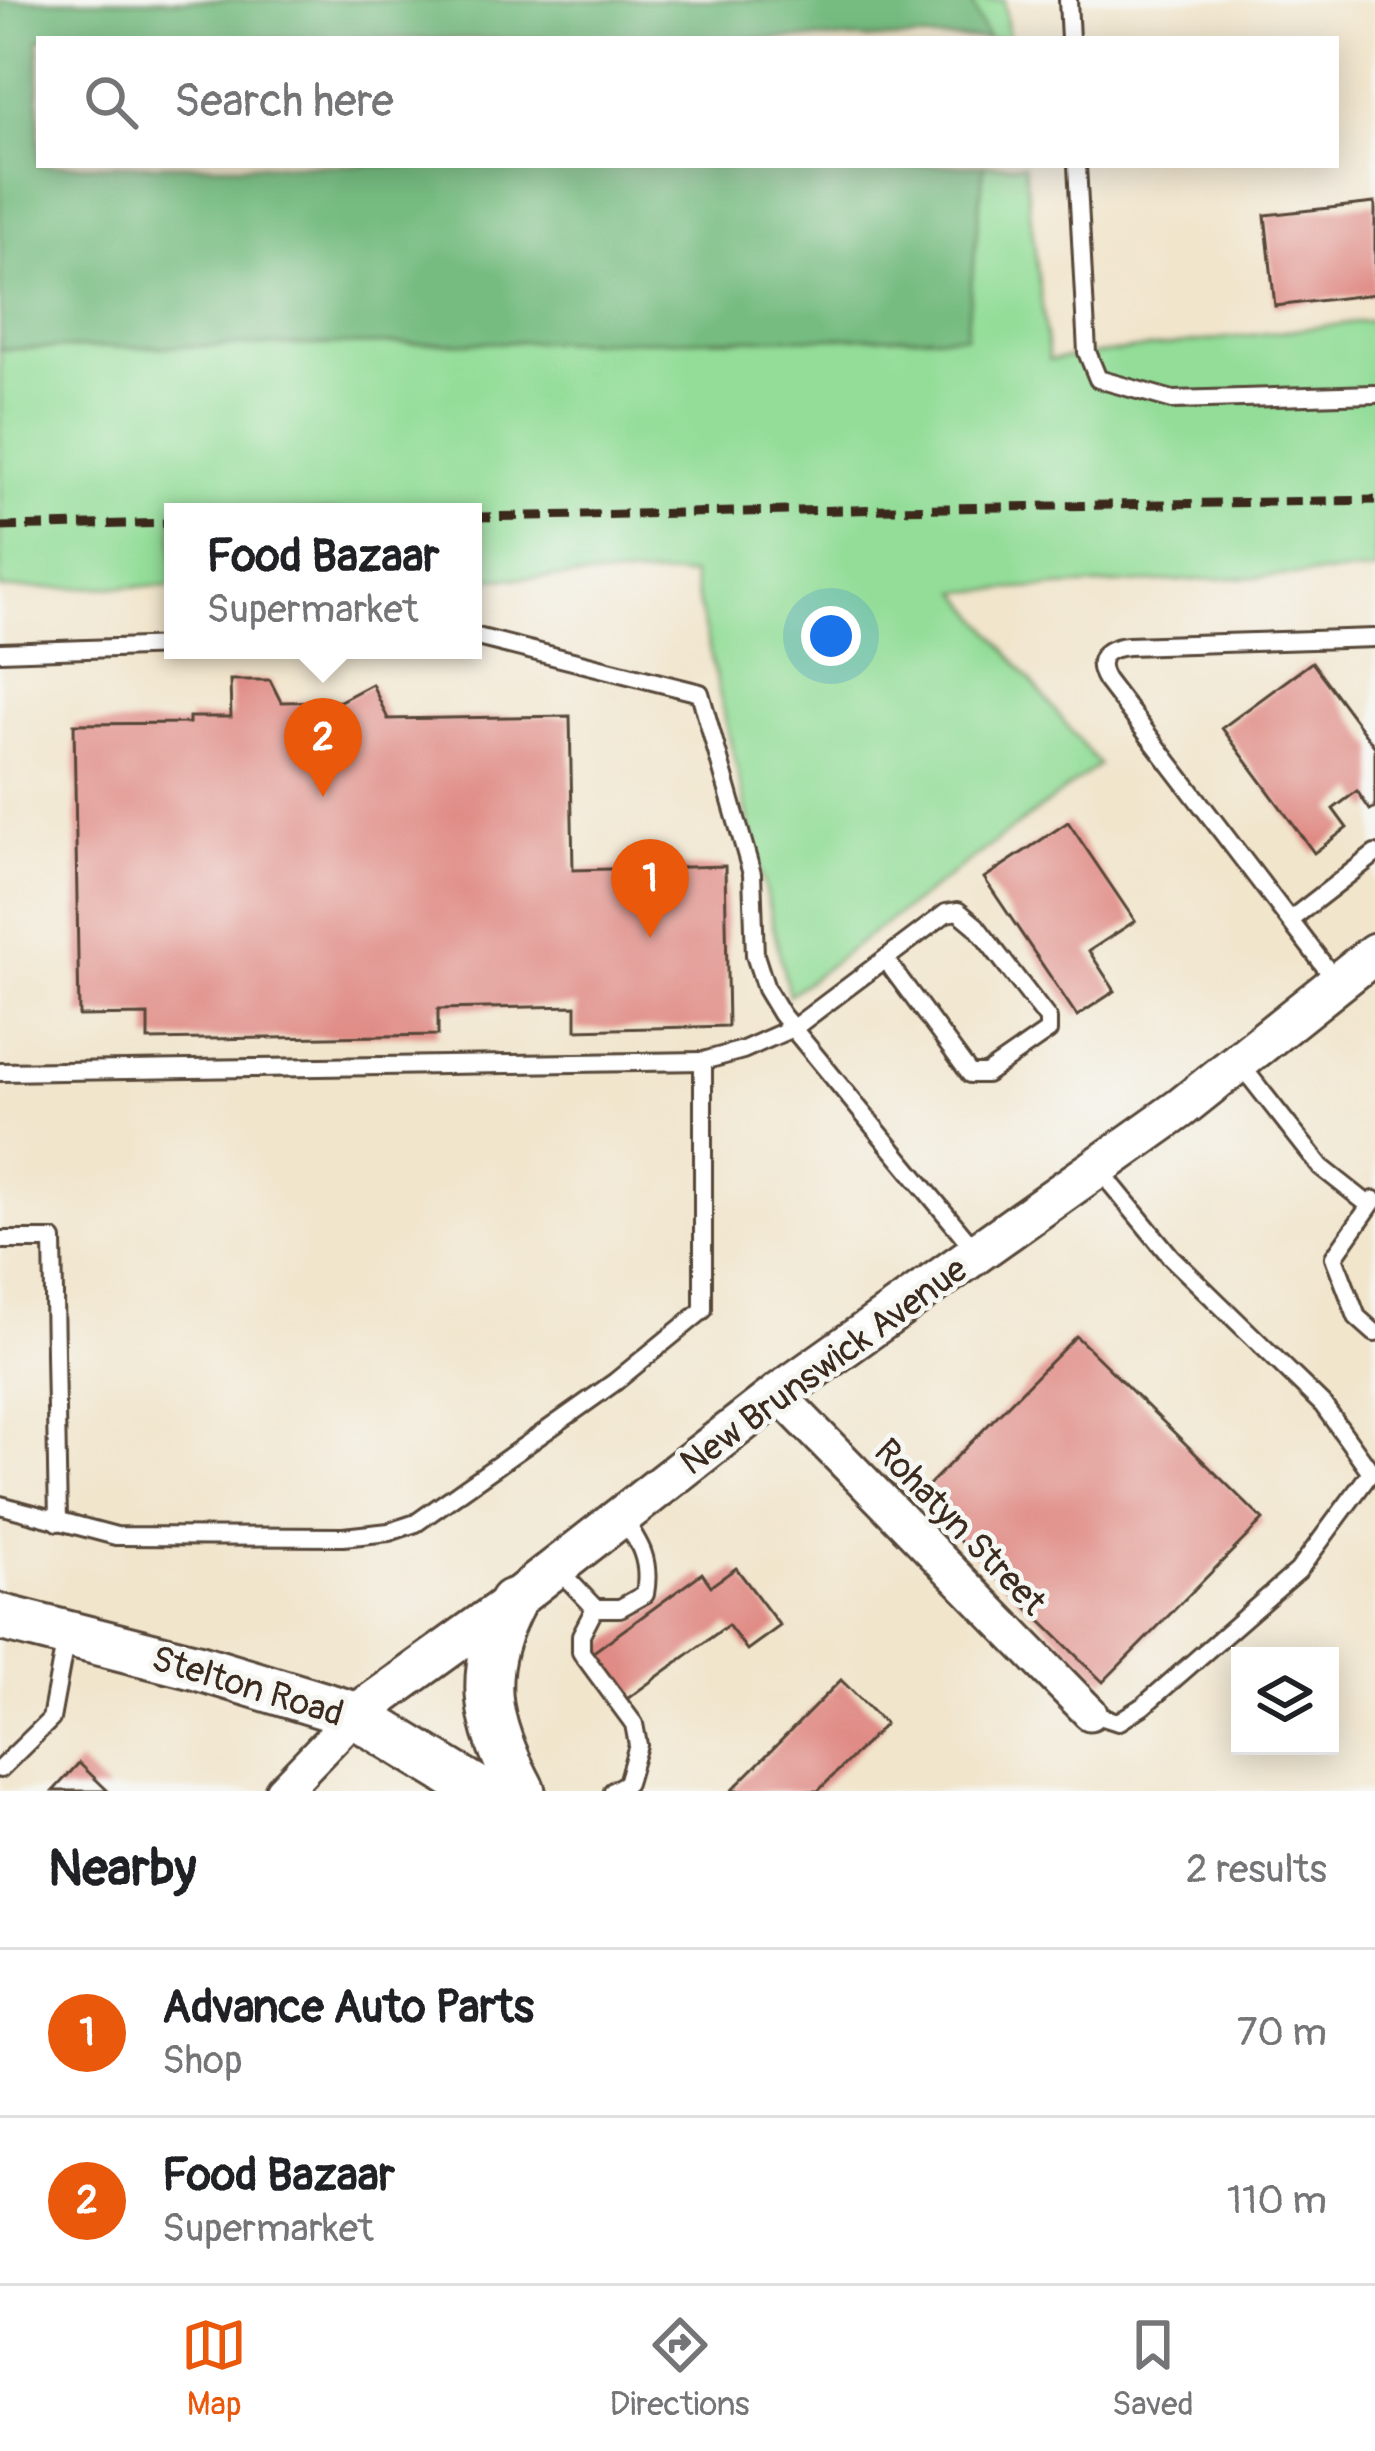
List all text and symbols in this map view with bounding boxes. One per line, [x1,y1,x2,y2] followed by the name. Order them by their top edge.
[36,36,1339,168] search box
[78,69,144,135] icon: search
[174,74,394,130] text: Search here
[164,503,482,659] popup
[207,529,439,585] text: Food Bazaar
[207,585,418,634] text: Supermarket
[801,606,861,666] your location
[284,698,362,797] pin: 2
[611,839,689,938] pin: 1
[672,1247,976,1485] street label: New Brunswick Avenue
[864,1429,1056,1625] street label: Rohatyn Street
[146,1636,349,1737] street label: Stelton Road
[1231,1647,1339,1755] map controls
[1231,1647,1339,1755] button: layers
[48,1837,196,1901] text: Nearby
[1186,1845,1327,1894] text: 2 results
[162,1980,534,2036] text: Advance Auto Parts
[79,2008,95,2057] text: 1
[1237,2008,1327,2057] text: 70 m
[162,2036,243,2085] text: Shop
[162,2148,395,2204] text: Food Bazaar
[76,2176,98,2225] text: 2
[1227,2176,1327,2225] text: 110 m
[162,2204,374,2253] text: Supermarket
[181,2312,247,2425] tab: Map
[610,2312,750,2425] tab: Directions
[1112,2312,1194,2425] tab: Saved

